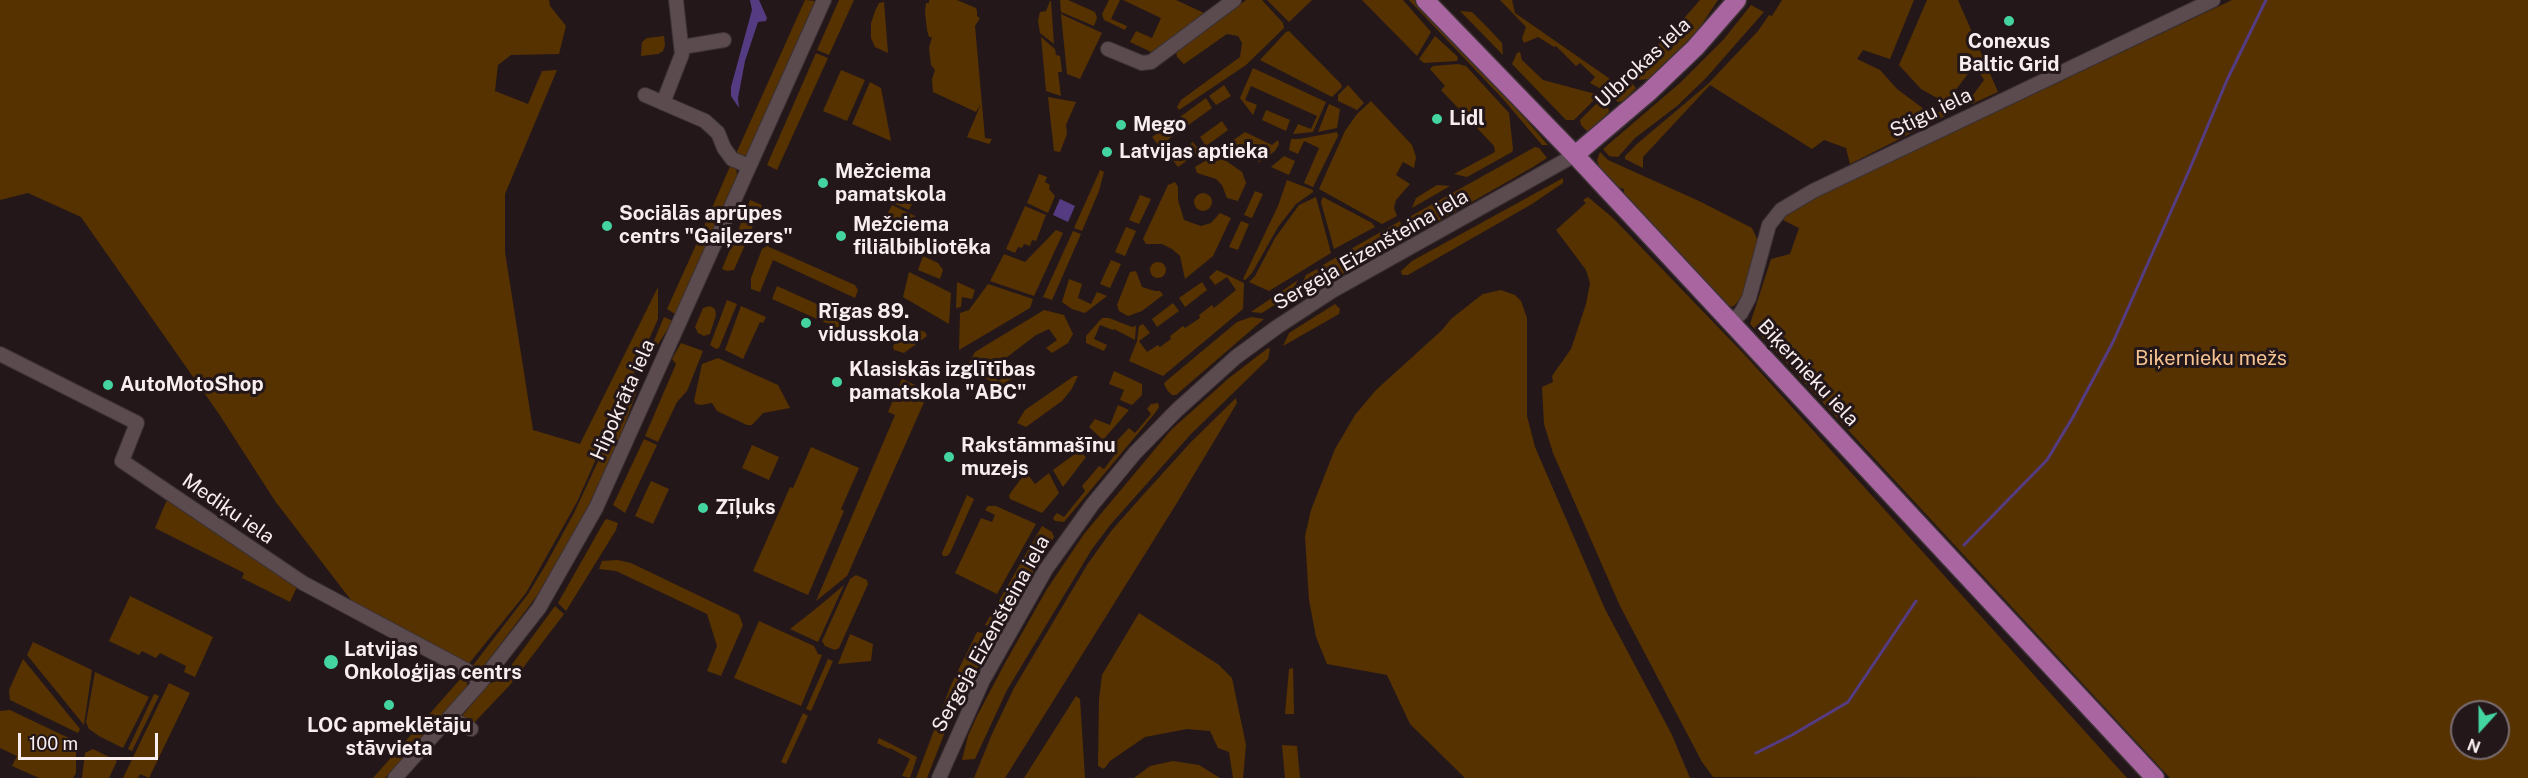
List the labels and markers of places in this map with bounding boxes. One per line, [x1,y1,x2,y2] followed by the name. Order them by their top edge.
[2002,14,2016,28] marker: Conexus Baltic Grid
[1959,30,2059,77] place label: Conexus Baltic Grid
[1449,107,1485,131] place label: Lidl
[1430,112,1444,126] marker: Lidl
[1133,113,1186,137] place label: Mego
[1114,118,1128,132] marker: Mego
[1119,140,1268,164] place label: Latvijas aptieka
[1100,145,1114,159] marker: Latvijas aptieka
[835,160,946,207] place label: Mežciema pamatskola
[816,176,830,190] marker: Mežciema pamatskola
[619,202,793,249] place label: Sociālās aprūpes centrs "Gaiļezers"
[853,213,991,260] place label: Mežciema filiālbibliotēka
[600,219,614,233] marker: Sociālās aprūpes centrs "Gaiļezers"
[834,229,848,243] marker: Mežciema filiālbibliotēka
[818,300,919,347] place label: Rīgas 89. vidusskola
[799,316,813,330] marker: Rīgas 89. vidusskola
[849,358,1036,405] place label: Klasiskās izglītības pamatskola "ABC"
[120,373,264,397] place label: AutoMotoShop
[830,375,844,389] marker: Klasiskās izglītības pamatskola "ABC"
[101,378,115,392] marker: AutoMotoShop
[961,434,1116,481] place label: Rakstāmmašīnu muzejs
[942,450,956,464] marker: Rakstāmmašīnu muzejs
[715,496,775,520] place label: Zīļuks
[696,501,710,515] marker: Zīļuks
[344,638,522,685] place label: Latvijas Onkoloģijas centrs
[322,653,340,671] marker: Latvijas Onkoloģijas centrs
[382,698,396,712] marker: LOC apmeklētāju stāvvieta
[307,714,471,761] place label: LOC apmeklētāju stāvvieta

